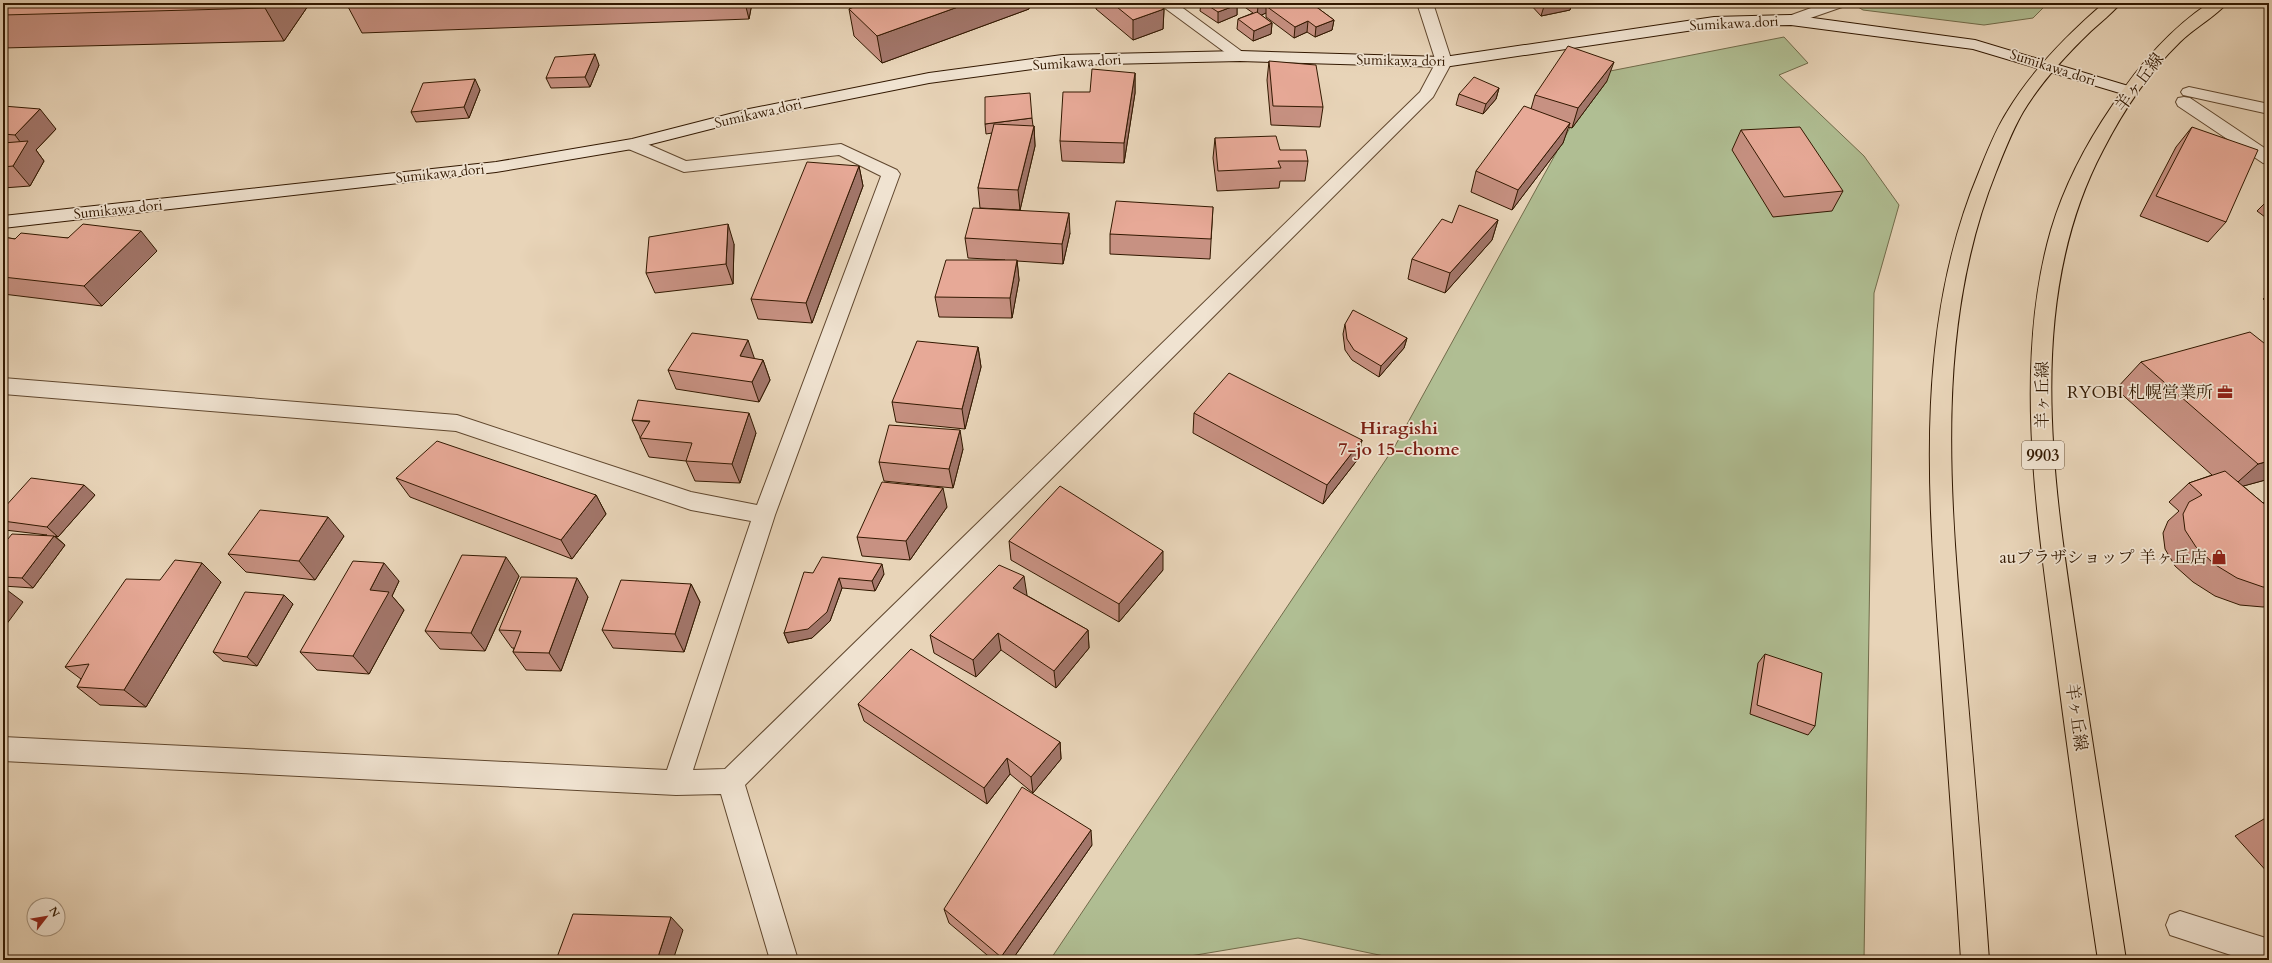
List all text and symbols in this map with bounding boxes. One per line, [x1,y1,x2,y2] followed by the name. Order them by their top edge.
[1689,12,1779,35] street label: Sumikawa dori
[2008,45,2098,90] street label: Sumikawa dori
[2110,48,2169,116] street label: 羊ヶ丘線
[1032,50,1122,75] street label: Sumikawa dori
[1356,50,1446,71] street label: Sumikawa dori
[713,94,804,133] street label: Sumikawa dori
[395,159,485,188] street label: Sumikawa dori
[73,195,163,224] street label: Sumikawa dori
[2031,361,2054,429] street label: 羊ヶ丘線
[2067,381,2213,404] place label: RYOBI 札幌営業所
[2216,383,2234,401] office icon: RYOBI 札幌営業所
[1338,416,1460,462] district label: Hiragishi 7-jo 15-chome
[2022,441,2064,469] road number: 9903
[1999,546,2207,569] place label: auプラザショップ 羊ヶ丘店
[2210,548,2228,566] shop icon: auプラザショップ 羊ヶ丘店
[2060,682,2093,752] street label: 羊ヶ丘線
[26,897,66,937] north arrow
[45,904,63,920] text: N

